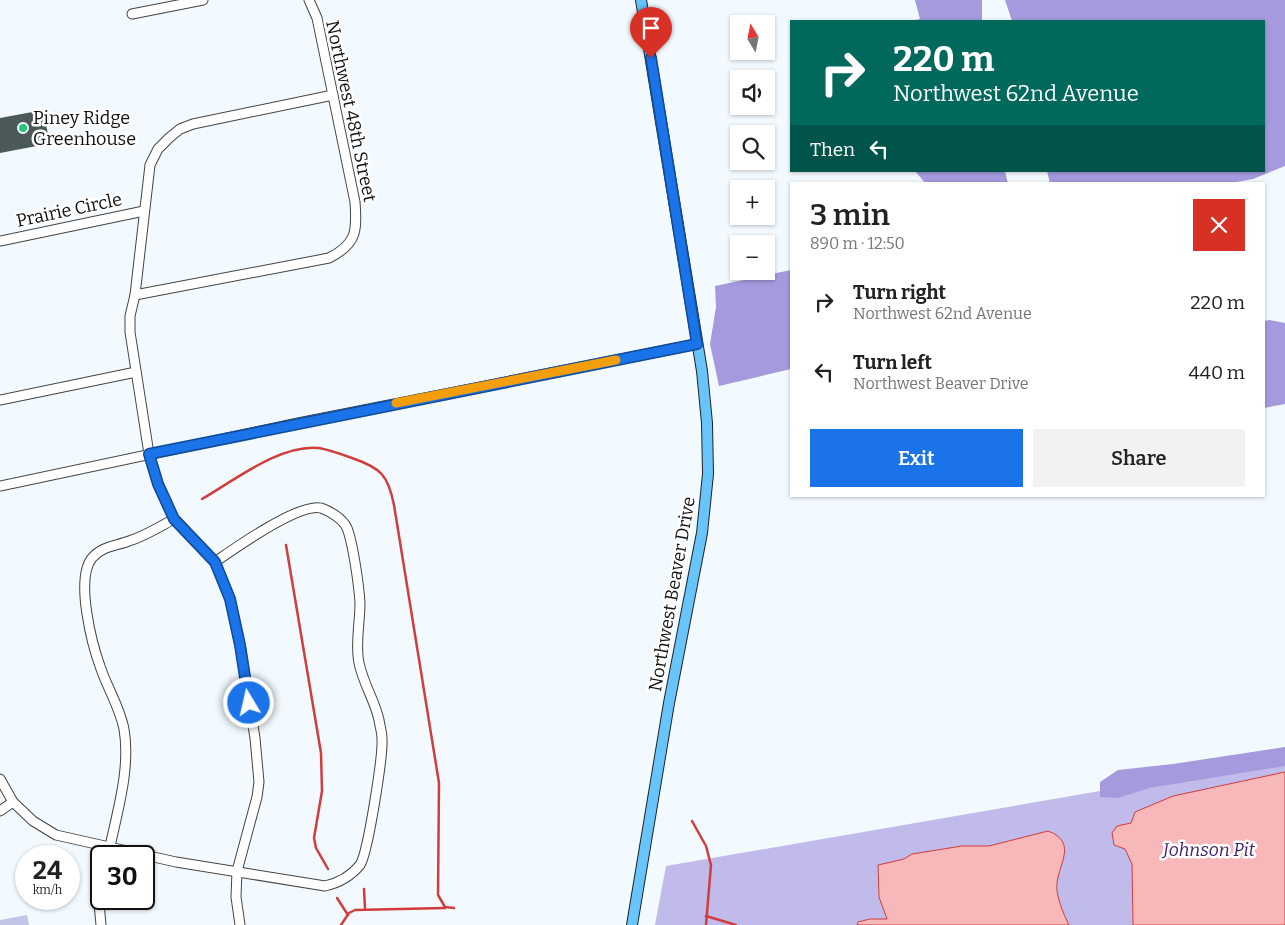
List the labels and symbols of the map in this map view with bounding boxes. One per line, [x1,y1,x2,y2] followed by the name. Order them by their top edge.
[630,7,672,58] pin
[730,15,775,60] north arrow
[321,18,381,204] street label: Northwest 48th Street
[33,107,136,150] place label: Piney Ridge Greenhouse
[17,122,29,134] marker: Piney Ridge Greenhouse
[14,188,124,232] street label: Prairie Circle
[644,495,700,693] street label: Northwest Beaver Drive
[222,676,274,728] position arrow
[1161,839,1256,861] park label: Johnson Pit
[90,845,155,910] speed limit sign: 30

